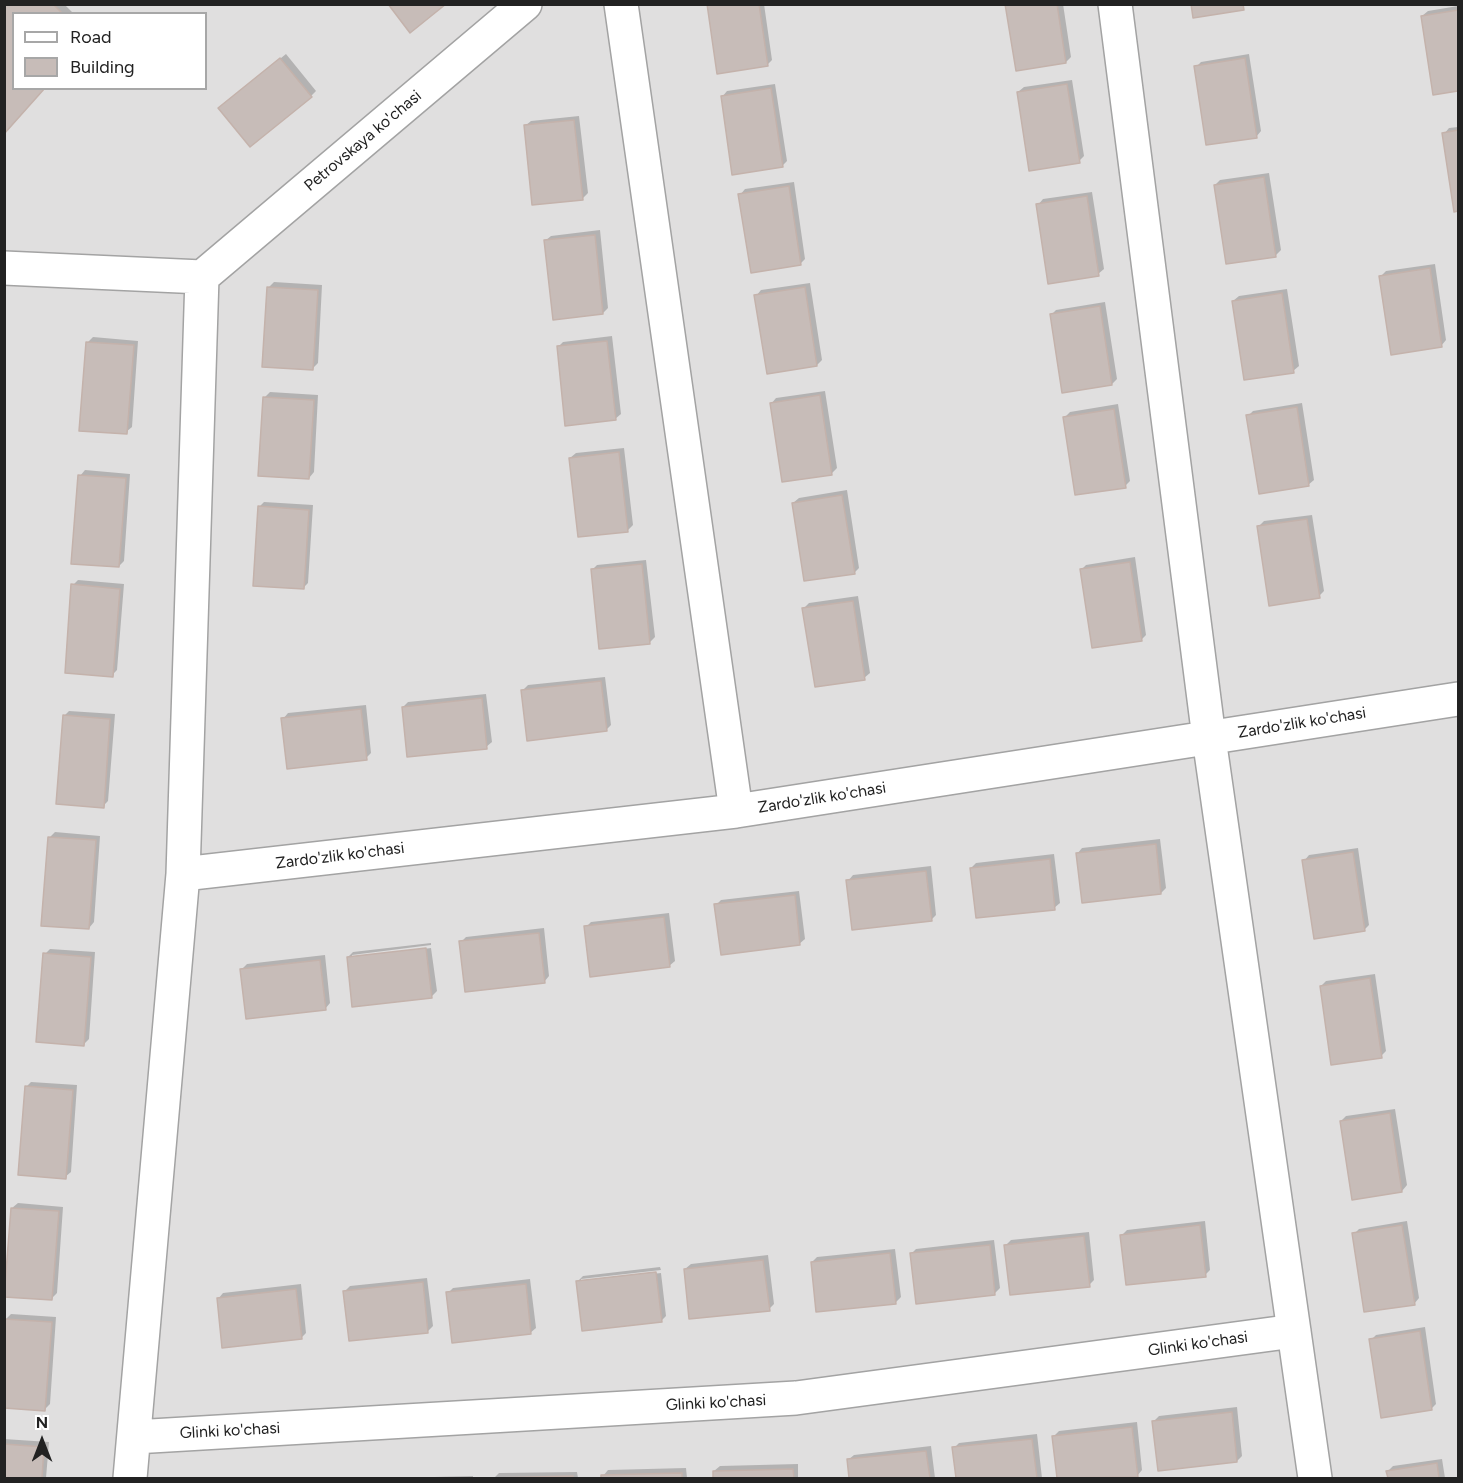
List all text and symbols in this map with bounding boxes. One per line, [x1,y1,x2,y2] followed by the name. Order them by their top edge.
[12,12,207,90] legend
[70,26,111,48] text: Road
[70,56,135,78] text: Building
[300,86,426,196] street label: Petrovskaya ko'chasi
[1237,703,1367,743] street label: Zardo'zlik ko'chasi
[757,778,887,818] street label: Zardo'zlik ko'chasi
[275,839,405,873] street label: Zardo'zlik ko'chasi
[1147,1327,1249,1361] street label: Glinki ko'chasi
[665,1391,767,1415] street label: Glinki ko'chasi
[12,1411,72,1471] north arrow
[36,1413,48,1432] text: N
[179,1419,281,1443] street label: Glinki ko'chasi

